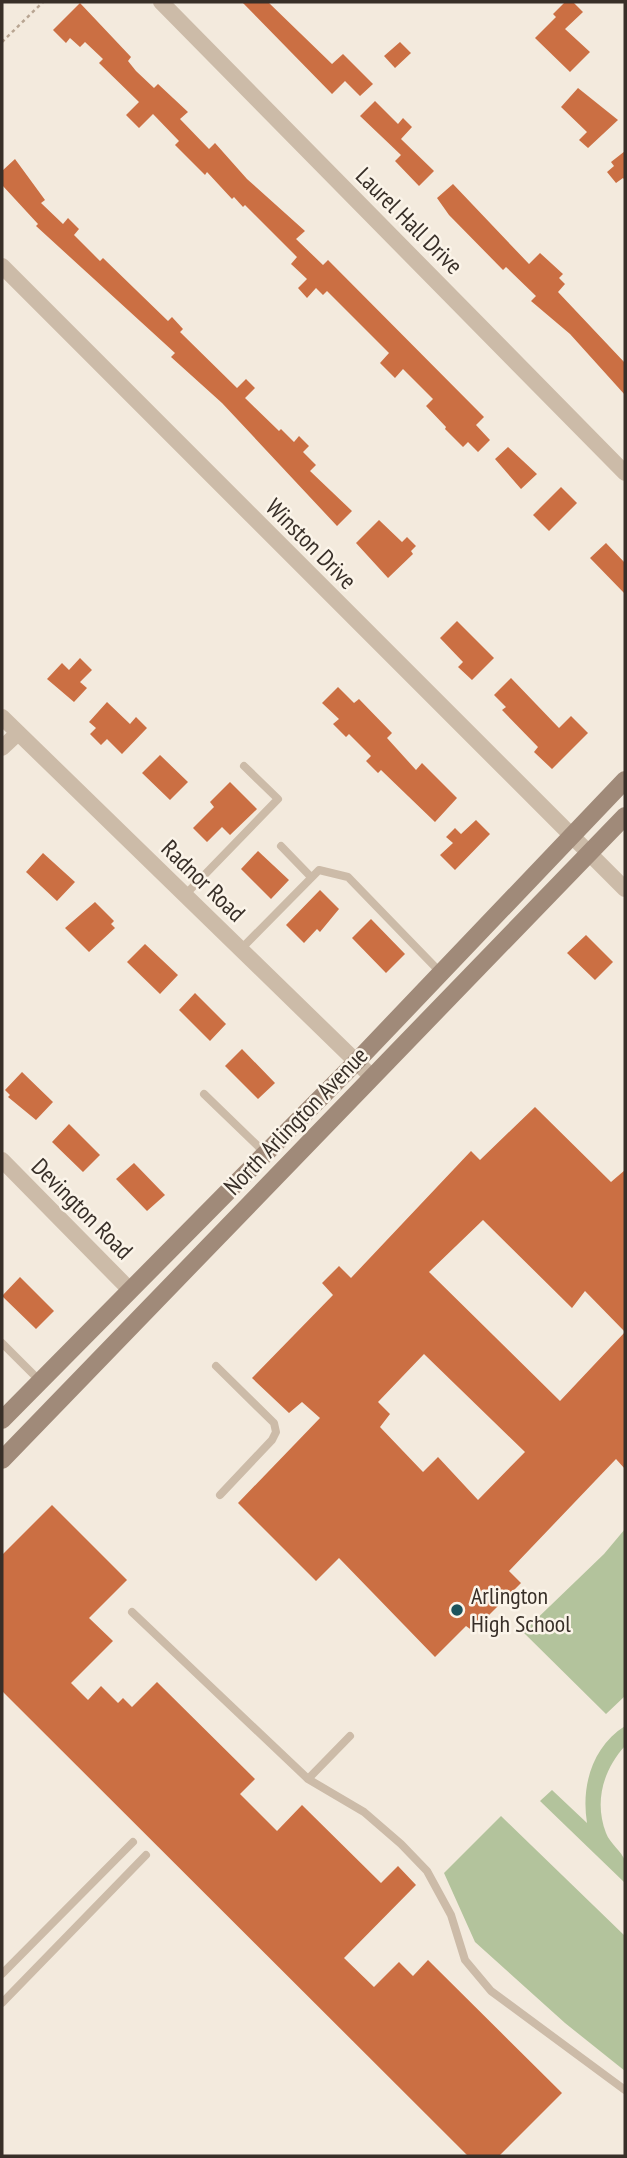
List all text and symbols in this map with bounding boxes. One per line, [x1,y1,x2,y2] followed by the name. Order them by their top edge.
[349,160,470,281] street label: Laurel Hall Drive
[259,492,363,596] street label: Winston Drive
[155,833,252,928] street label: Radnor Road
[217,1040,374,1201] street label: North Arlington Avenue
[25,1151,140,1266] street label: Devington Road
[471,1580,571,1639] place label: Arlington High School
[449,1602,465,1618] marker: Arlington High School

